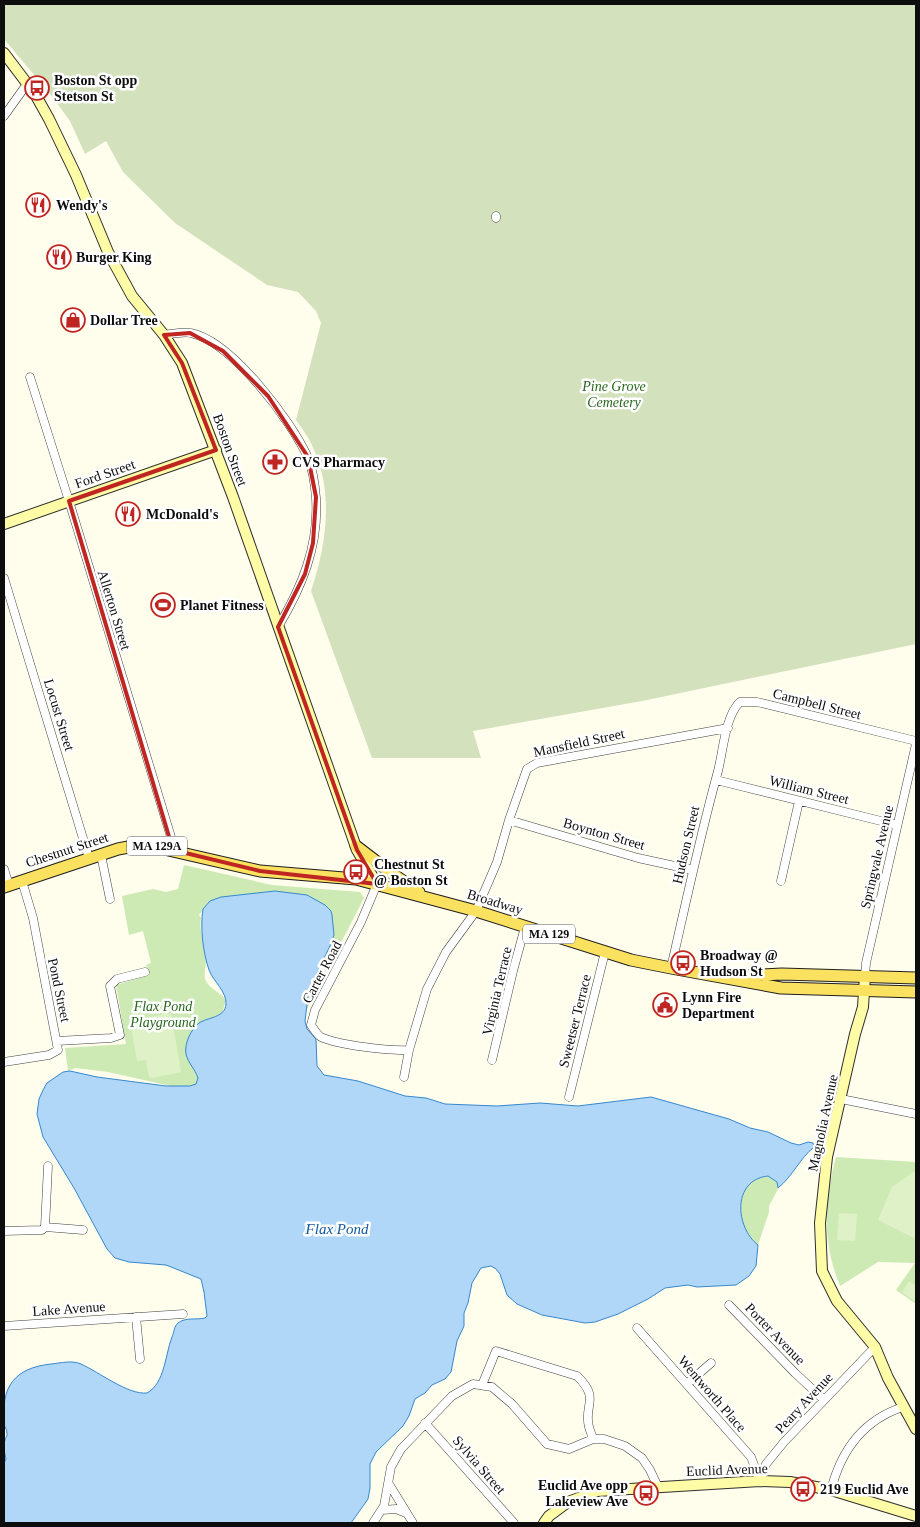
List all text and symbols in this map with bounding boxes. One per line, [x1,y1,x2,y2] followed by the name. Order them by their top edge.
[54,73,137,104] place label: Boston St opp Stetson St
[24,75,50,101] bus stop icon: Boston St opp Stetson St
[25,192,51,218] restaurant icon: Wendy's
[56,198,108,213] place label: Wendy's
[46,244,72,270] restaurant icon: Burger King
[76,250,152,265] place label: Burger King
[60,307,86,333] shop icon: Dollar Tree
[90,313,158,328] place label: Dollar Tree
[581,379,646,410] park label: Pine Grove Cemetery
[210,412,250,488] street label: Boston Street
[262,449,288,475] pharmacy icon: CVS Pharmacy
[292,455,385,470] place label: CVS Pharmacy
[73,457,137,491] street label: Ford Street
[115,501,141,527] restaurant icon: McDonald's
[146,507,219,522] place label: McDonald's
[95,568,133,652] street label: Allerton Street
[150,592,176,618] sports icon: Planet Fitness
[180,598,264,613] place label: Planet Fitness
[41,677,77,753] street label: Locust Street
[771,686,863,722] street label: Campbell Street
[532,726,626,760] street label: Mansfield Street
[768,773,850,807] street label: William Street
[670,804,702,886] street label: Hudson Street
[858,804,896,910] street label: Springvale Avenue
[561,815,647,853] street label: Boynton Street
[24,830,110,870] street label: Chestnut Street
[127,836,187,856] road number: MA 129A
[374,857,448,888] place label: Chestnut St @ Boston St
[343,859,369,885] bus stop icon: Chestnut St @ Boston St
[465,886,525,918] street label: Broadway
[523,924,575,944] road number: MA 129
[299,938,345,1006] street label: Carter Road
[480,945,514,1037] street label: Virginia Terrace
[700,948,778,979] place label: Broadway @ Hudson St
[670,950,696,976] bus stop icon: Broadway @ Hudson St
[45,957,73,1023] street label: Pond Street
[556,973,594,1069] street label: Sweetser Terrace
[682,990,755,1021] place label: Lynn Fire Department
[652,992,678,1018] public building icon: Lynn Fire Department
[129,999,197,1030] park label: Flax Pond Playground
[805,1073,841,1173] street label: Magnolia Avenue
[305,1221,369,1237] water label: Flax Pond
[32,1299,106,1319] street label: Lake Avenue
[742,1300,808,1368] street label: Porter Avenue
[675,1353,749,1435] street label: Wentworth Place
[772,1370,836,1436] street label: Peary Avenue
[450,1433,508,1497] street label: Sylvia Street
[686,1461,768,1479] street label: Euclid Avenue
[790,1476,816,1502] bus stop icon: 219 Euclid Ave
[538,1478,628,1509] place label: Euclid Ave opp Lakeview Ave
[633,1480,659,1506] bus stop icon: Euclid Ave opp Lakeview Ave
[820,1482,908,1497] place label: 219 Euclid Ave

